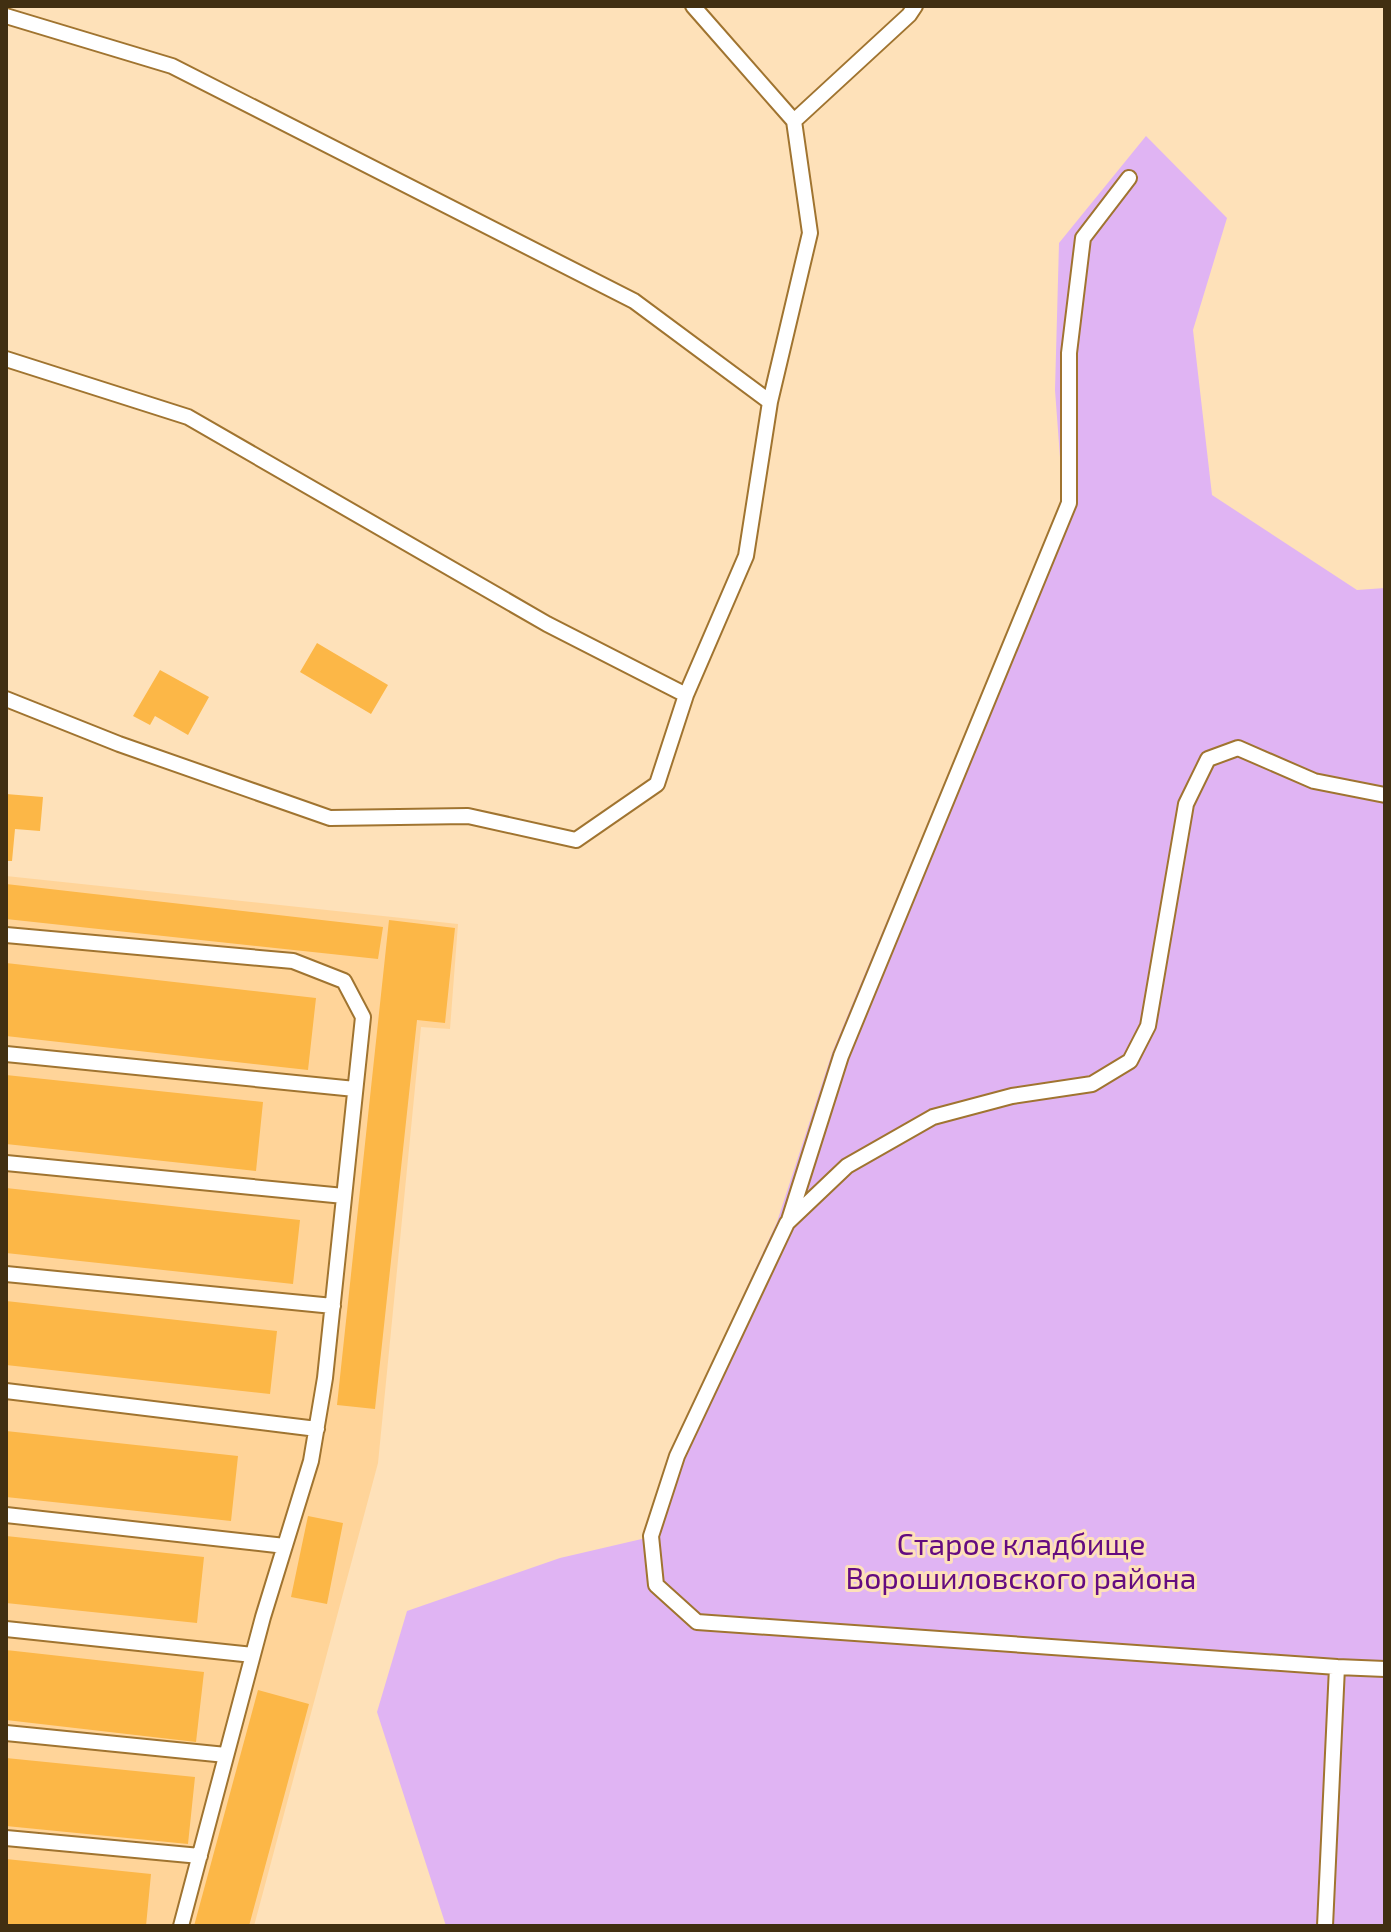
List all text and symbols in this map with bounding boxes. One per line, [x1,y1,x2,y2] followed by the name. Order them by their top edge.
[846,1525,1196,1595] park label: Старое кладбище Ворошиловского района

